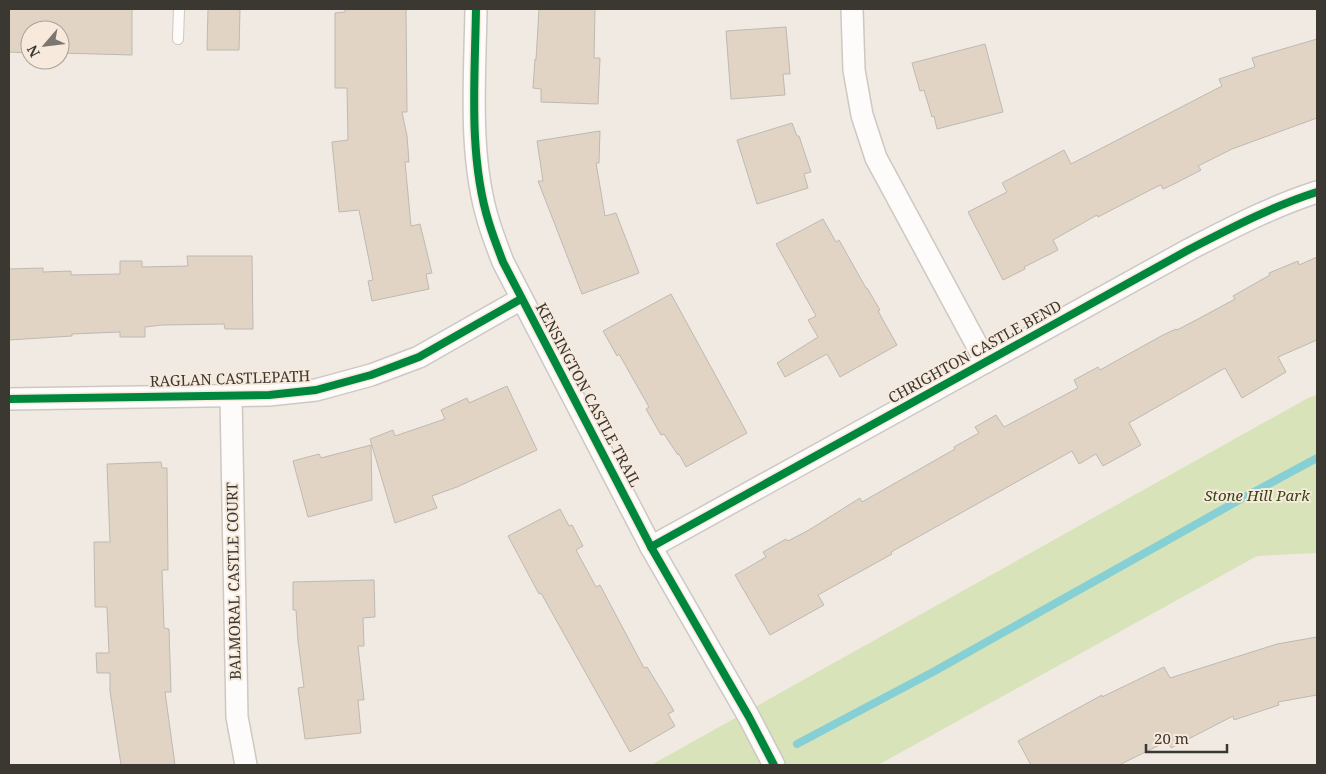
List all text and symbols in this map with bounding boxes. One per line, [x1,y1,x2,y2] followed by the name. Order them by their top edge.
[20,20,70,70] north arrow
[22,42,44,61] text: N
[884,295,1065,407] street label: CHRIGHTON CASTLE BEND
[532,299,646,490] street label: KENSINGTON CASTLE TRAIL
[149,365,311,391] street label: RAGLAN CASTLEPATH
[221,482,245,680] street label: BALMORAL CASTLE COURT
[1204,485,1310,505] park label: Stone Hill Park
[1146,722,1227,754] scale bar
[1154,728,1189,748] text: 20 m

